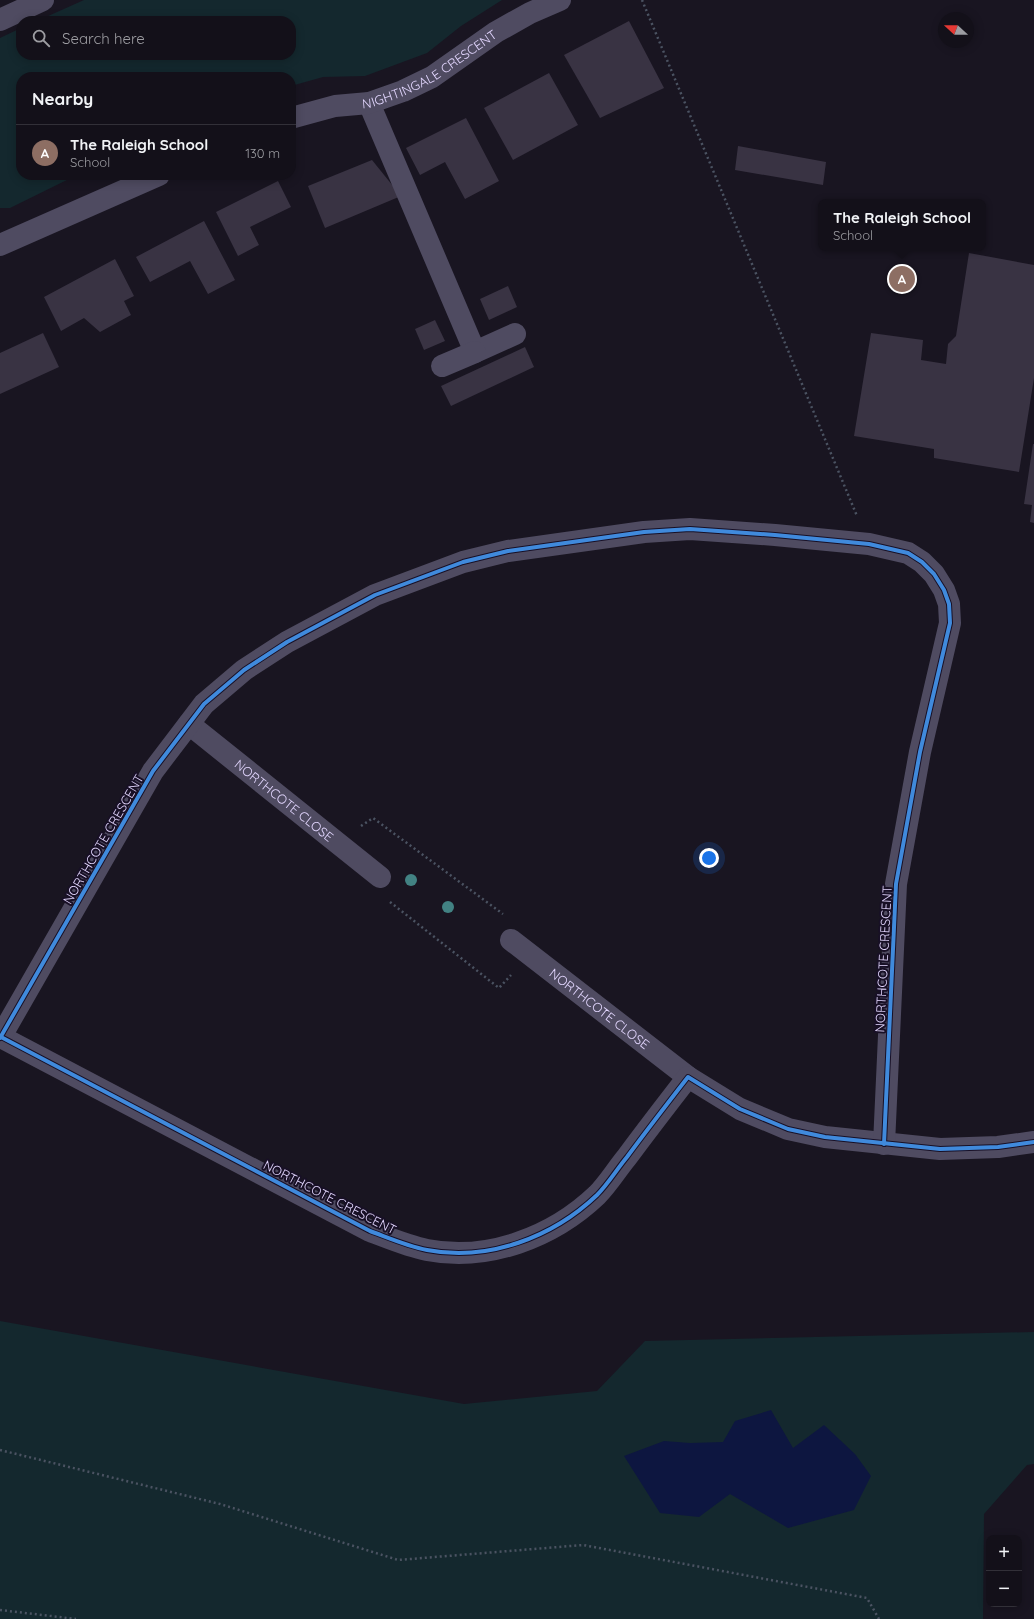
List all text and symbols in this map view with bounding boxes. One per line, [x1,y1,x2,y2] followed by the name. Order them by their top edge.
[938,12,974,48] north arrow
[16,16,296,60] search box
[361,26,500,112] street label: NIGHTINGALE CRESCENT
[30,27,52,49] icon: search
[62,29,145,48] text: Search here
[32,88,93,109] text: Nearby
[70,135,208,154] text: The Raleigh School
[41,145,49,161] text: A
[245,145,280,161] text: 130 m
[70,154,110,170] text: School
[818,199,986,251] popup
[833,208,971,227] text: The Raleigh School
[833,227,873,243] text: School
[889,264,915,294] pin: A
[232,756,337,845] street label: NORTHCOTE CLOSE
[59,771,147,907] street label: NORTHCOTE CRESCENT
[699,848,719,868] your location
[871,885,895,1033] street label: NORTHCOTE CRESCENT
[546,965,653,1052] street label: NORTHCOTE CLOSE
[261,1156,399,1238] street label: NORTHCOTE CRESCENT
[986,1535,1022,1607] map controls
[986,1535,1022,1571] button: +
[986,1571,1022,1607] button: −

